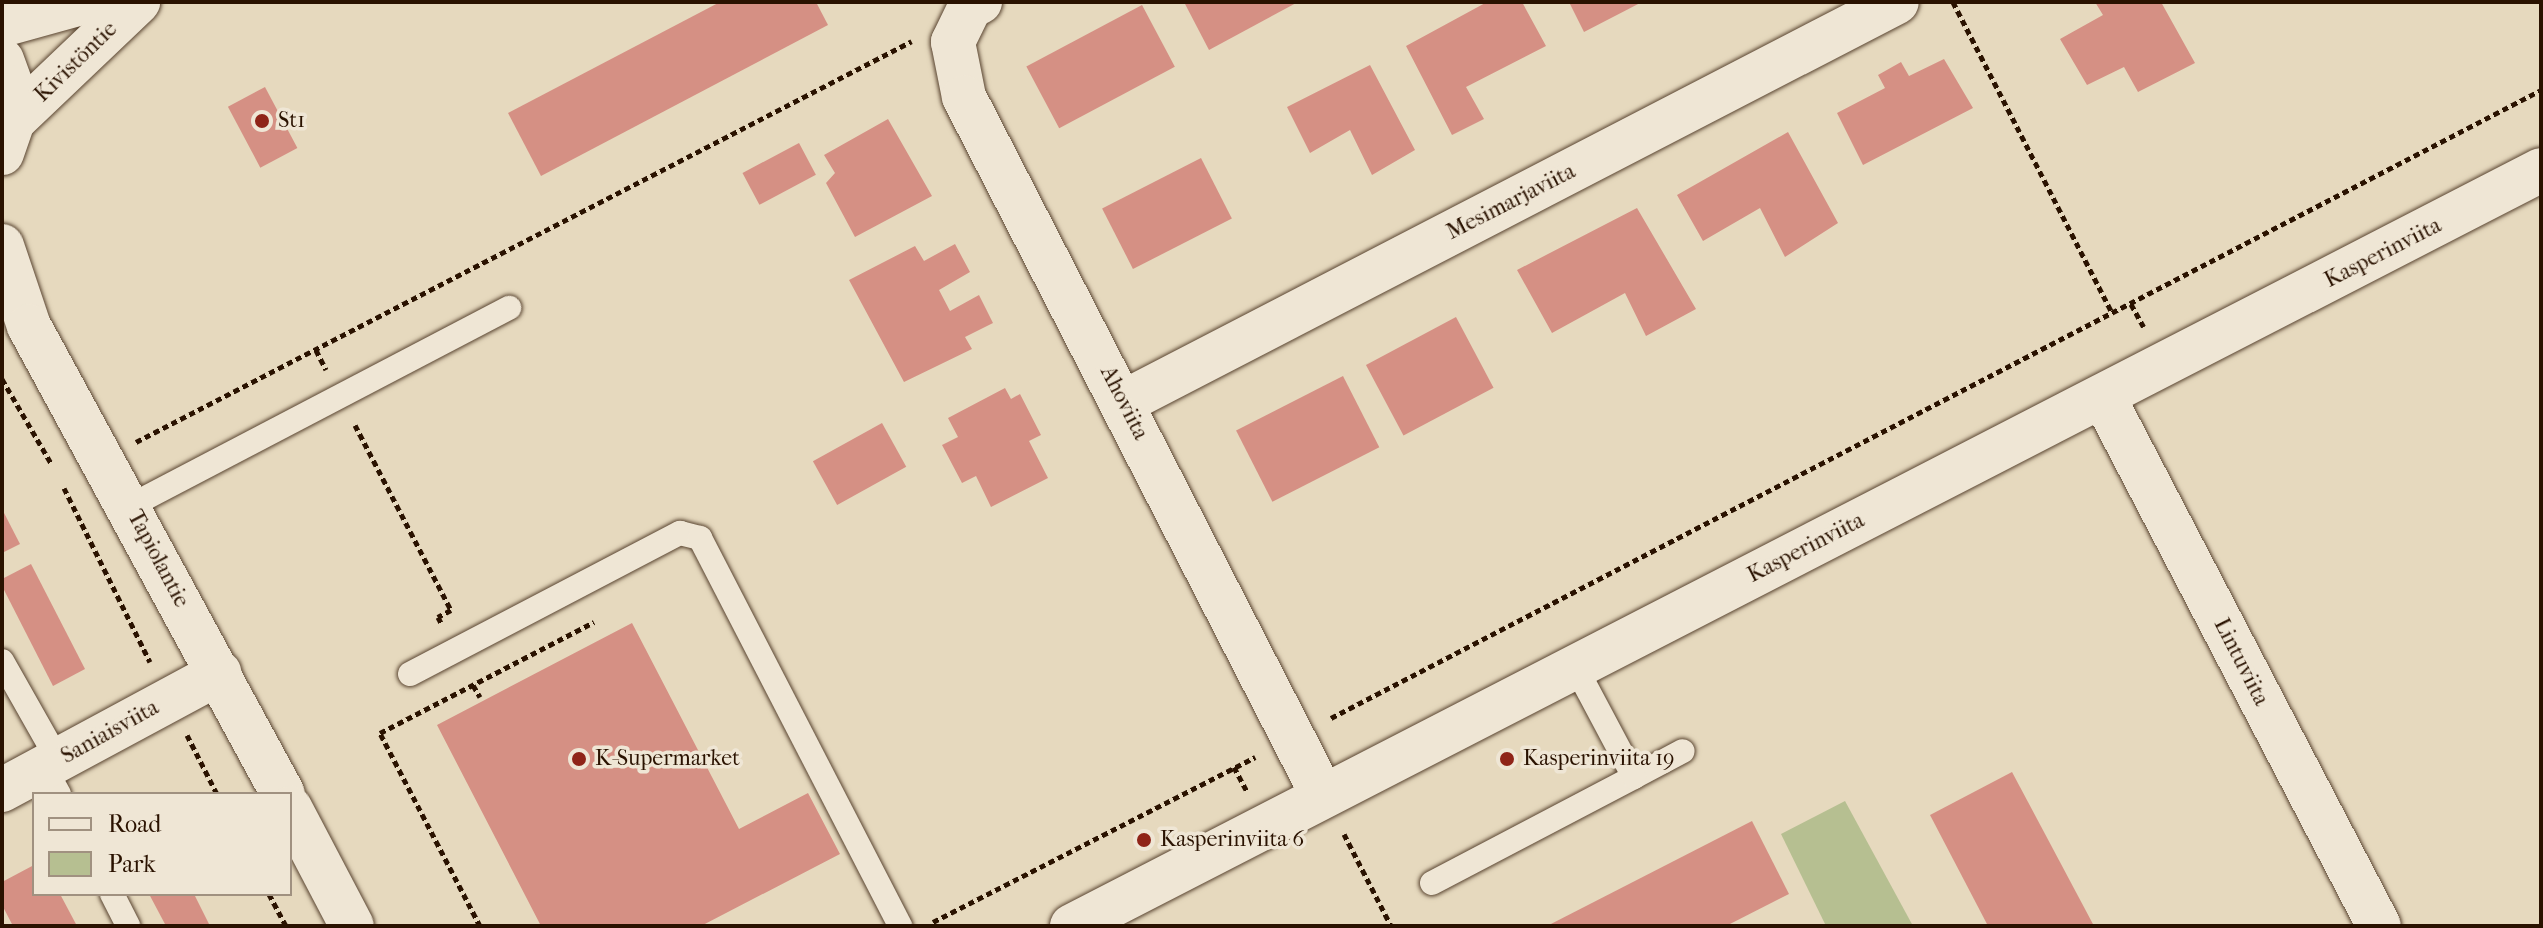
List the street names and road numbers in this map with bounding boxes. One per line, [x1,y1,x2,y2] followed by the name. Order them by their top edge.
[29,16,123,108] street label: Kivistöntie
[1442,158,1580,246] street label: Mesimarjaviita
[2320,212,2446,294] street label: Kasperinviita
[1094,362,1154,444] street label: Ahoviita
[121,506,195,612] street label: Tapiolantie
[1743,507,1869,589] street label: Kasperinviita
[2208,614,2274,710] street label: Lintuviita
[57,694,163,770] street label: Saniaisviita

